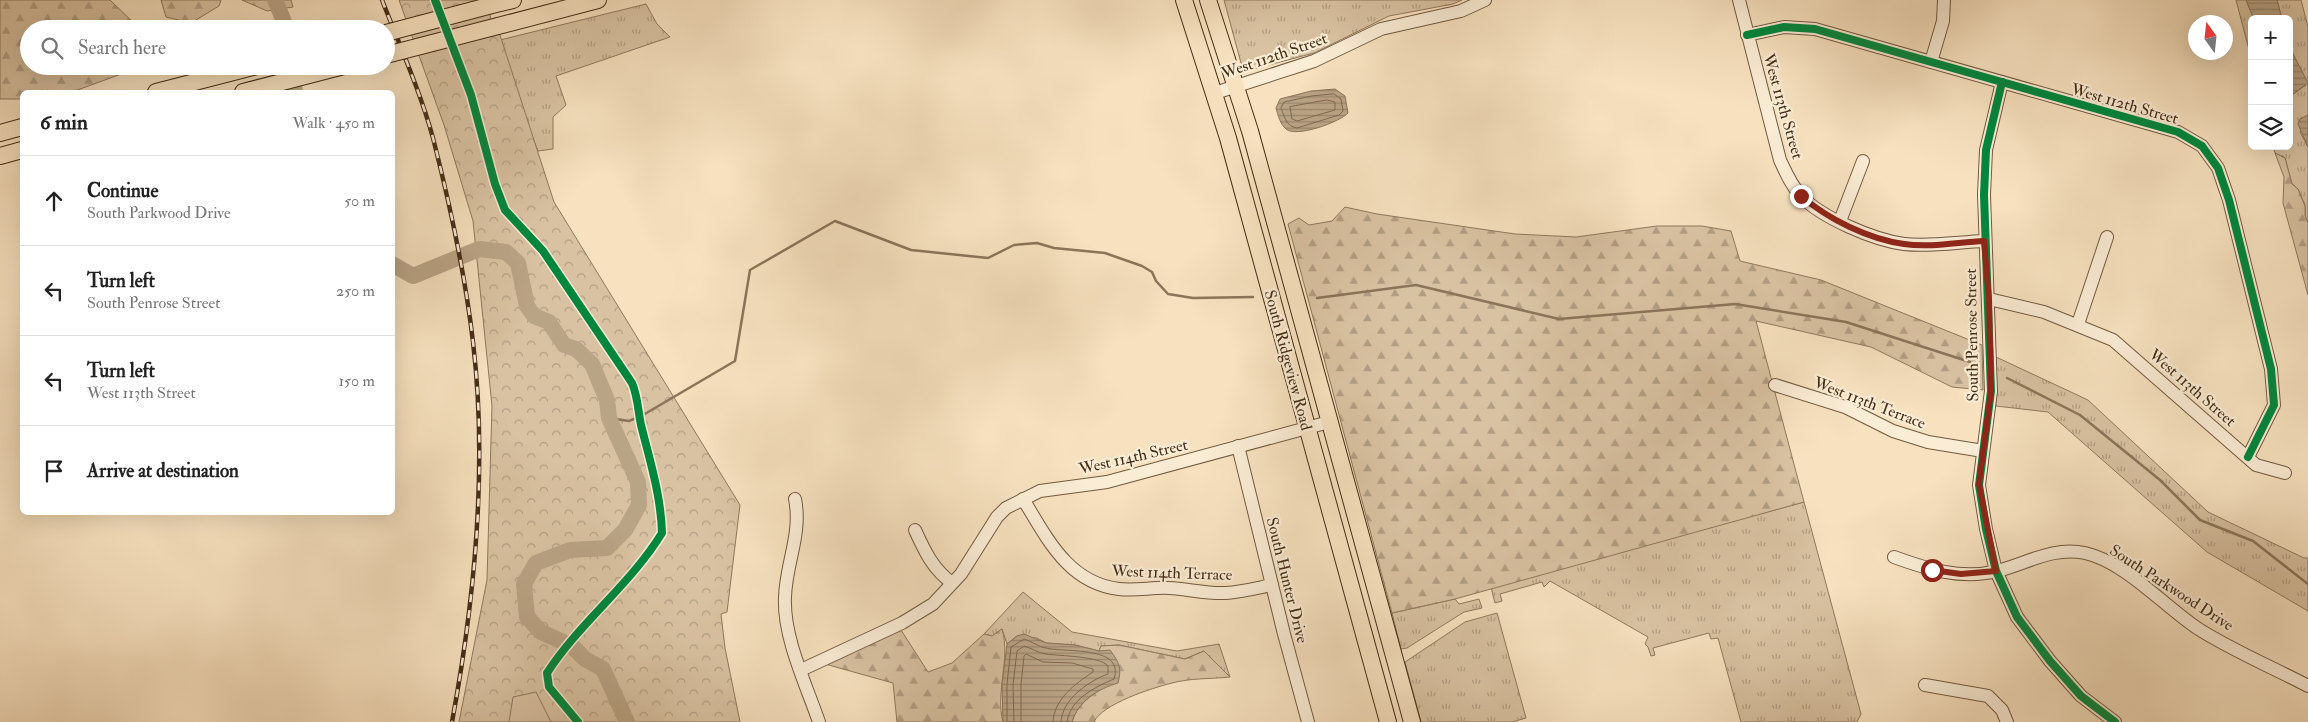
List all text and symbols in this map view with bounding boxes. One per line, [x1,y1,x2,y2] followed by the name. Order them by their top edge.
[2188,15,2233,60] north arrow
[2248,15,2293,150] map controls
[2248,15,2293,60] button: +
[20,20,395,75] search box
[1218,28,1330,84] street label: West 112th Street
[38,34,66,62] icon: search
[78,36,166,60] text: Search here
[1758,50,1808,161] street label: West 113th Street
[2248,60,2293,105] button: −
[2068,79,2181,129] street label: West 112th Street
[2248,105,2293,150] button: layers
[40,109,88,136] text: 6 min
[292,113,375,133] text: Walk · 450 m
[87,179,158,203] text: Continue
[1790,185,1813,208] route end
[40,187,68,215] icon: ahead
[344,191,375,211] text: 50 m
[87,203,231,223] text: South Parkwood Drive
[1961,268,1983,402] street label: South Penrose Street
[87,269,155,293] text: Turn left
[40,277,68,305] icon: left
[336,281,375,301] text: 250 m
[1260,288,1316,433] street label: South Ridgeview Road
[87,293,220,313] text: South Penrose Street
[2144,344,2240,431] street label: West 113th Street
[87,359,155,383] text: Turn left
[40,367,68,395] icon: left
[338,371,375,391] text: 150 m
[1810,372,1929,434] street label: West 113th Terrace
[87,383,196,403] text: West 113th Street
[1076,435,1190,479] street label: West 114th Street
[40,457,68,485] icon: arrive
[87,459,239,483] text: Arrive at destination
[1262,515,1312,646] street label: South Hunter Drive
[2106,540,2237,636] street label: South Parkwood Drive
[1921,559,1944,582] route start
[1110,561,1233,585] street label: West 114th Terrace

